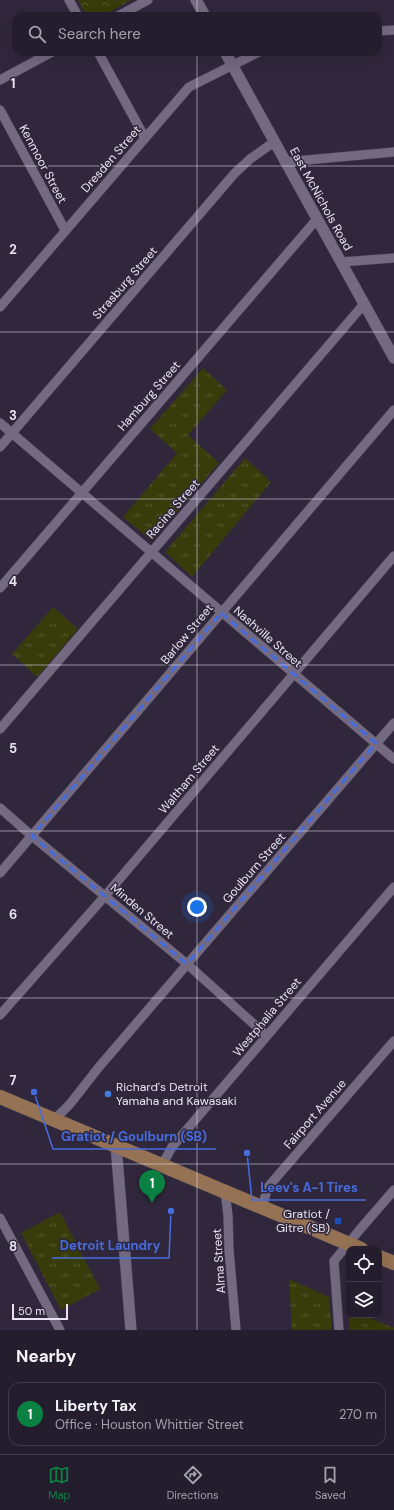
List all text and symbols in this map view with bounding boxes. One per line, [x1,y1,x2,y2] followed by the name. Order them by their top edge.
[12,12,382,56] search box
[26,23,48,45] icon: search
[58,24,141,44] text: Search here
[11,75,15,92] text: 1
[16,122,71,206] street label: Kenmoor Street
[77,122,145,196] street label: Dresden Street
[286,144,356,254] street label: East McNichols Road
[9,241,17,258] text: 2
[89,243,161,323] street label: Strasburg Street
[114,357,184,434] street label: Hamburg Street
[9,407,17,424] text: 3
[143,476,204,542] street label: Racine Street
[9,573,17,590] text: 4
[157,600,217,668] street label: Barlow Street
[230,603,306,672] street label: Nashville Street
[9,740,17,757] text: 5
[155,741,223,817] street label: Waltham Street
[219,829,289,907] street label: Goulburn Street
[107,880,177,942] street label: Minden Street
[187,897,207,917] your location
[9,906,17,923] text: 6
[229,974,305,1060] street label: Westphalia Street
[10,1072,17,1089] text: 7
[280,1076,350,1152] street label: Fairport Avenue
[116,1079,237,1109] place label: Richard's Detroit Yamaha and Kawasaki
[103,1089,113,1099] marker: Richard's Detroit Yamaha and Kawasaki
[53,1124,216,1149] callout: Gratiot / Goulburn (SB)
[61,1128,207,1145] text: Gratiot / Goulburn (SB)
[139,1170,165,1203] pin: 1
[252,1175,366,1200] callout: Leev's A-1 Tires
[260,1179,358,1196] text: Leev's A-1 Tires
[276,1206,330,1236] place label: Gratiot / Gitre (SB)
[333,1216,343,1226] marker: Gratiot / Gitre (SB)
[209,1228,229,1294] street label: Alma Street
[52,1233,169,1258] callout: Detroit Laundry
[60,1237,160,1254] text: Detroit Laundry
[9,1238,17,1255] text: 8
[346,1246,382,1318] map controls
[346,1246,382,1282] button: locate
[346,1282,382,1318] button: layers
[12,1302,68,1321] scale bar
[18,1304,45,1318] text: 50 m
[16,1345,76,1367] text: Nearby
[55,1396,137,1416] text: Liberty Tax
[28,1406,32,1423] text: 1
[339,1406,377,1423] text: 270 m
[55,1416,244,1433] text: Office · Houston Whittier Street
[48,1464,70,1502] tab: Map
[167,1464,219,1502] tab: Directions
[315,1464,346,1502] tab: Saved

